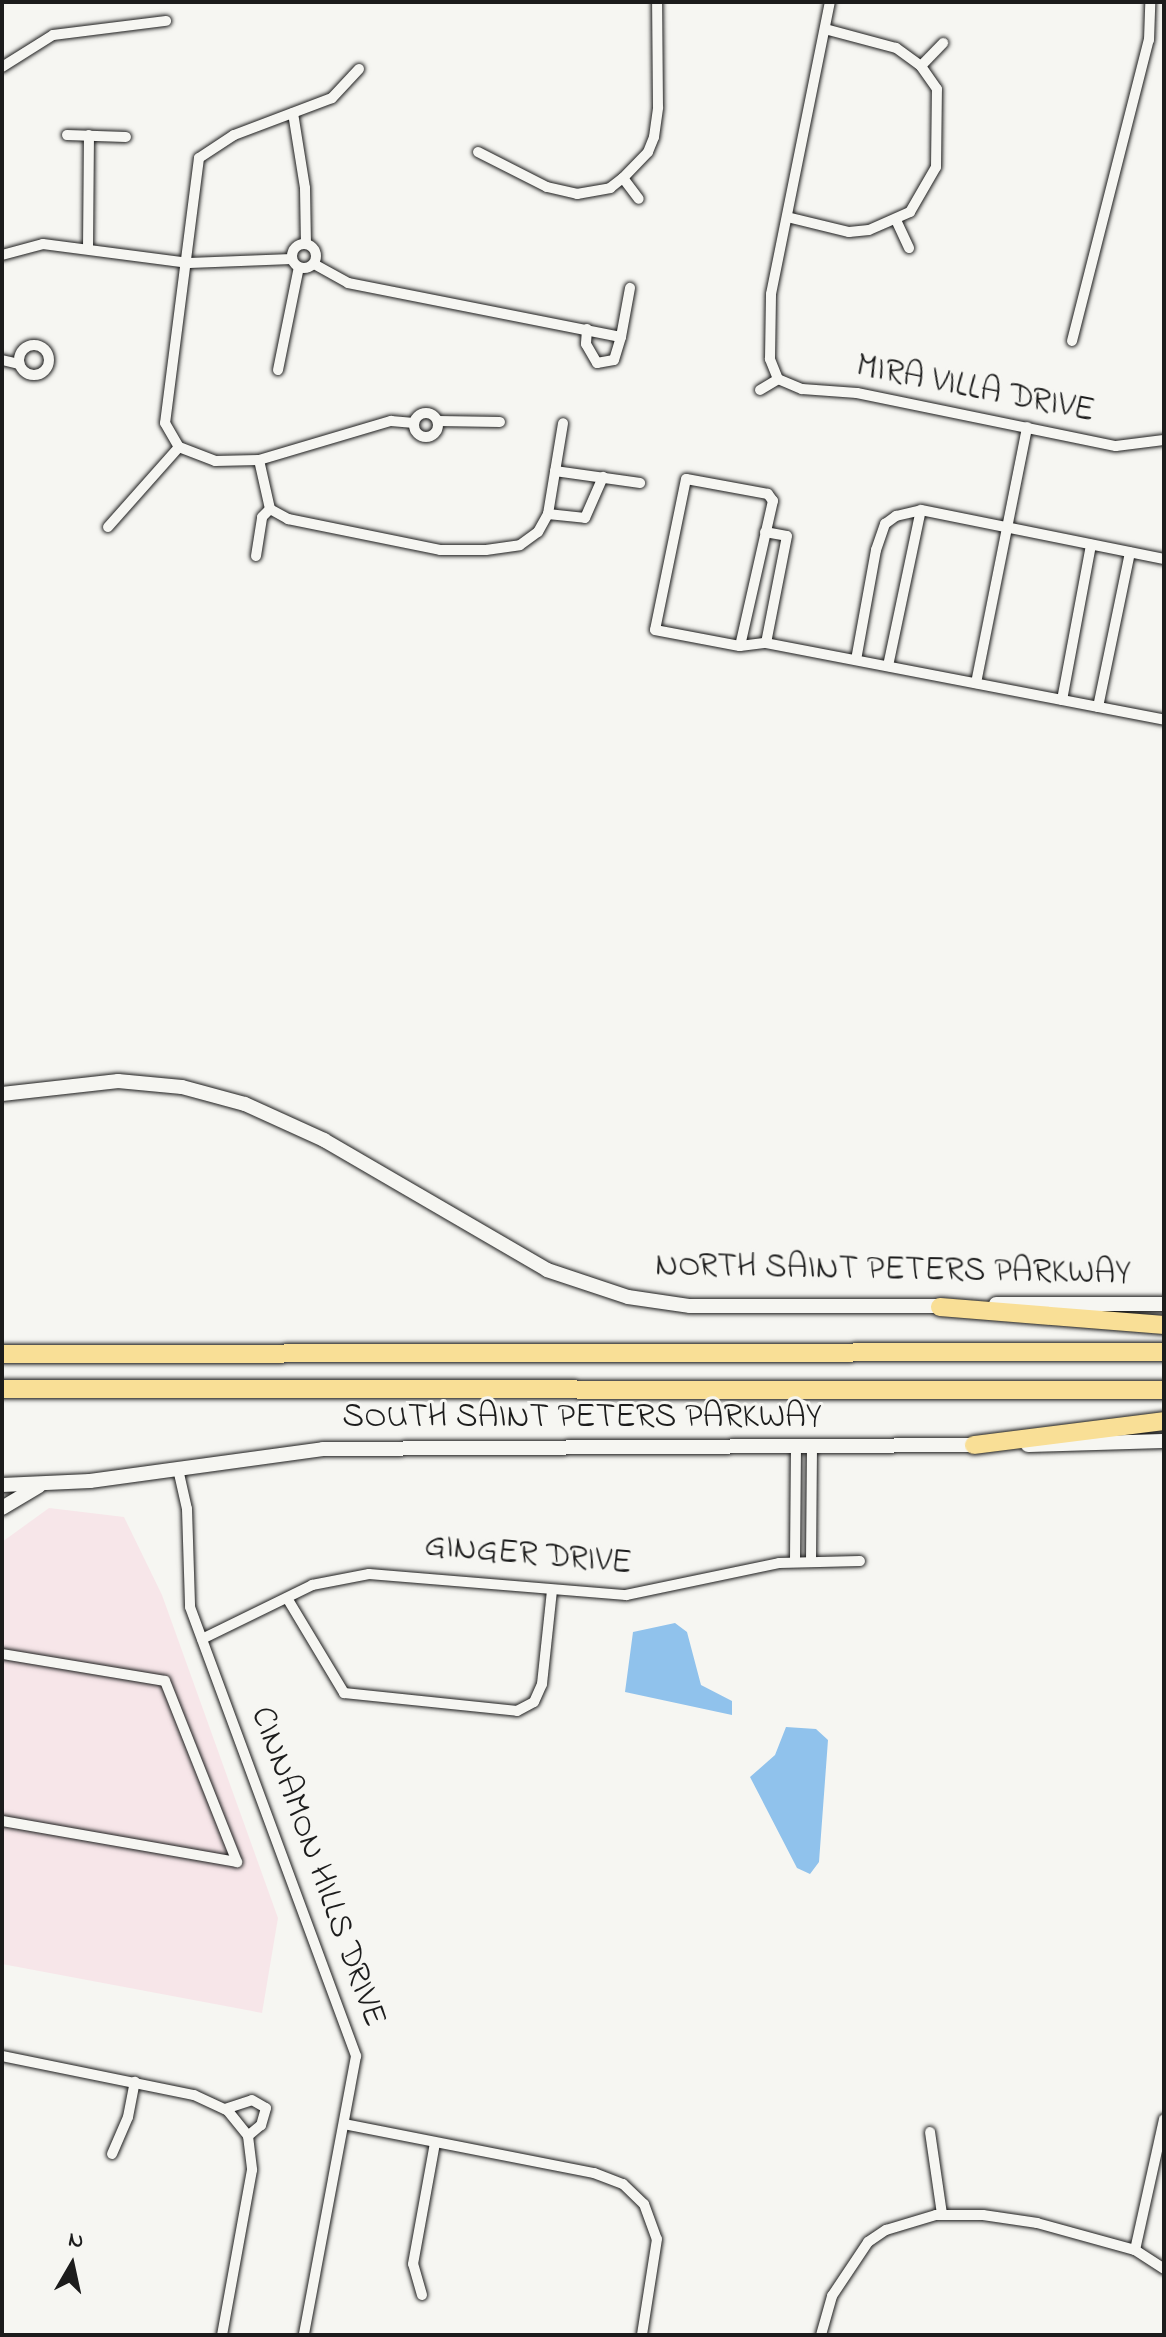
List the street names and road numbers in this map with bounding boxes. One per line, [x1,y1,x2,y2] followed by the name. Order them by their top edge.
[852,347,1098,433] street label: MIRA VILLA DRIVE
[655,1246,1131,1296] street label: NORTH SAINT PETERS PARKWAY
[342,1399,822,1439] street label: SOUTH SAINT PETERS PARKWAY
[423,1527,633,1585] street label: GINGER DRIVE
[240,1701,394,2033] street label: CINNAMON HILLS DRIVE

